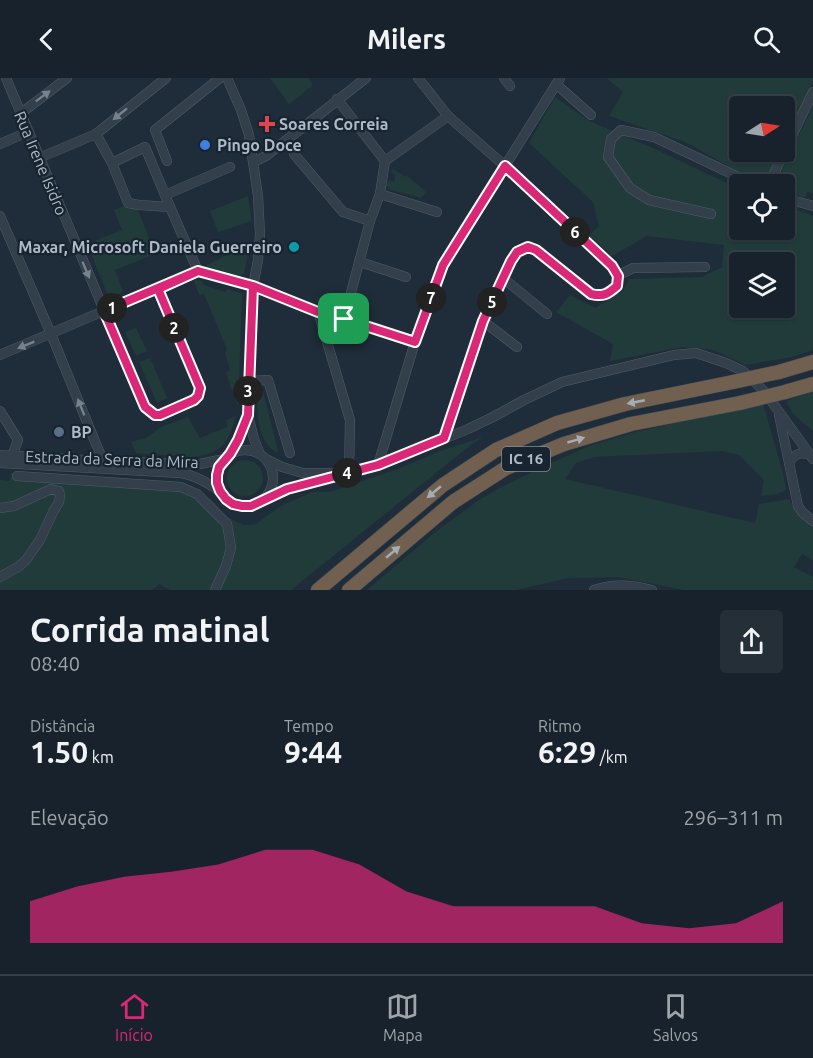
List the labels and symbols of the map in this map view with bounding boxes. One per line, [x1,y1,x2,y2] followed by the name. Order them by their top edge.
[36,90,51,102] one-way arrow
[729,96,795,162] north arrow
[11,108,71,218] street label: Rua Irene Isidro
[112,108,128,121] one-way arrow
[279,115,389,133] place label: Soares Correia
[260,117,274,131] marker: Soares Correia
[217,136,302,154] place label: Pingo Doce
[198,138,212,152] marker: Pingo Doce
[560,217,590,247] pin: 6
[18,238,282,256] place label: Maxar, Microsoft Daniela Guerreiro
[287,240,301,254] marker: Maxar, Microsoft Daniela Guerreiro
[82,261,91,279] one-way arrow
[416,283,446,313] pin: 7
[477,287,507,317] pin: 5
[97,293,127,323] pin: 1
[318,293,369,344] pin
[159,313,189,343] pin: 2
[16,340,34,350] one-way arrow
[233,376,263,406] pin: 3
[76,398,85,416] one-way arrow
[626,398,645,407] one-way arrow
[71,423,92,441] place label: BP
[52,425,66,439] marker: BP
[567,435,585,444] one-way arrow
[25,447,199,471] street label: Estrada da Serra da Mira
[502,447,550,471] road number: IC 16
[332,458,362,488] pin: 4
[427,485,442,498] one-way arrow
[385,546,401,559] one-way arrow

